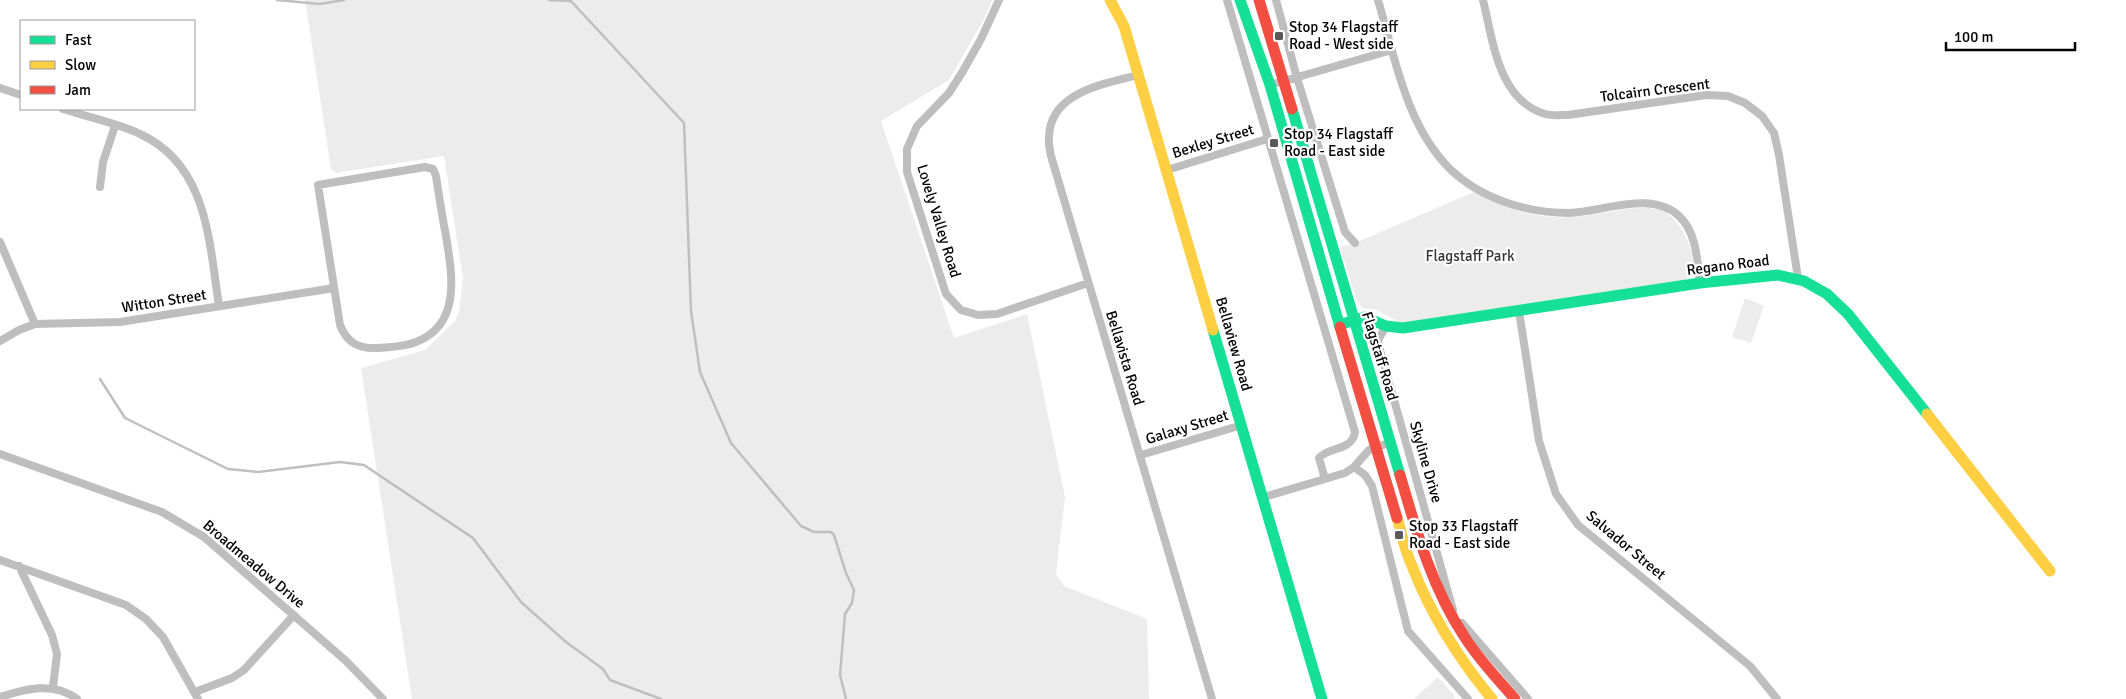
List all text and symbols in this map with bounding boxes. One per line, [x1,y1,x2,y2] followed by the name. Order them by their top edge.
[1289,18,1399,53] place label: Stop 34 Flagstaff Road - West side
[20,20,195,110] legend
[1946,20,2075,52] scale bar
[1954,28,1994,46] text: 100 m
[1273,30,1285,42] marker: Stop 34 Flagstaff Road - West side
[65,31,92,49] text: Fast
[65,56,96,74] text: Slow
[1599,74,1711,106] street label: Tolcairn Crescent
[65,81,91,99] text: Jam
[1170,120,1256,162] street label: Bexley Street
[1284,125,1394,160] place label: Stop 34 Flagstaff Road - East side
[1268,137,1280,149] marker: Stop 34 Flagstaff Road - East side
[913,162,965,280] street label: Lovely Valley Road
[1426,247,1515,265] park label: Flagstaff Park
[1686,251,1770,279] street label: Regano Road
[120,285,208,317] street label: Witton Street
[1212,295,1256,393] street label: Bellaview Road
[1102,308,1148,408] street label: Bellavista Road
[1358,309,1402,403] street label: Flagstaff Road
[1143,406,1231,448] street label: Galaxy Street
[1406,419,1446,505] street label: Skyline Drive
[1583,507,1669,583] street label: Salvador Street
[199,516,309,612] street label: Broadmeadow Drive
[1409,517,1519,552] place label: Stop 33 Flagstaff Road - East side
[1393,529,1405,541] marker: Stop 33 Flagstaff Road - East side

